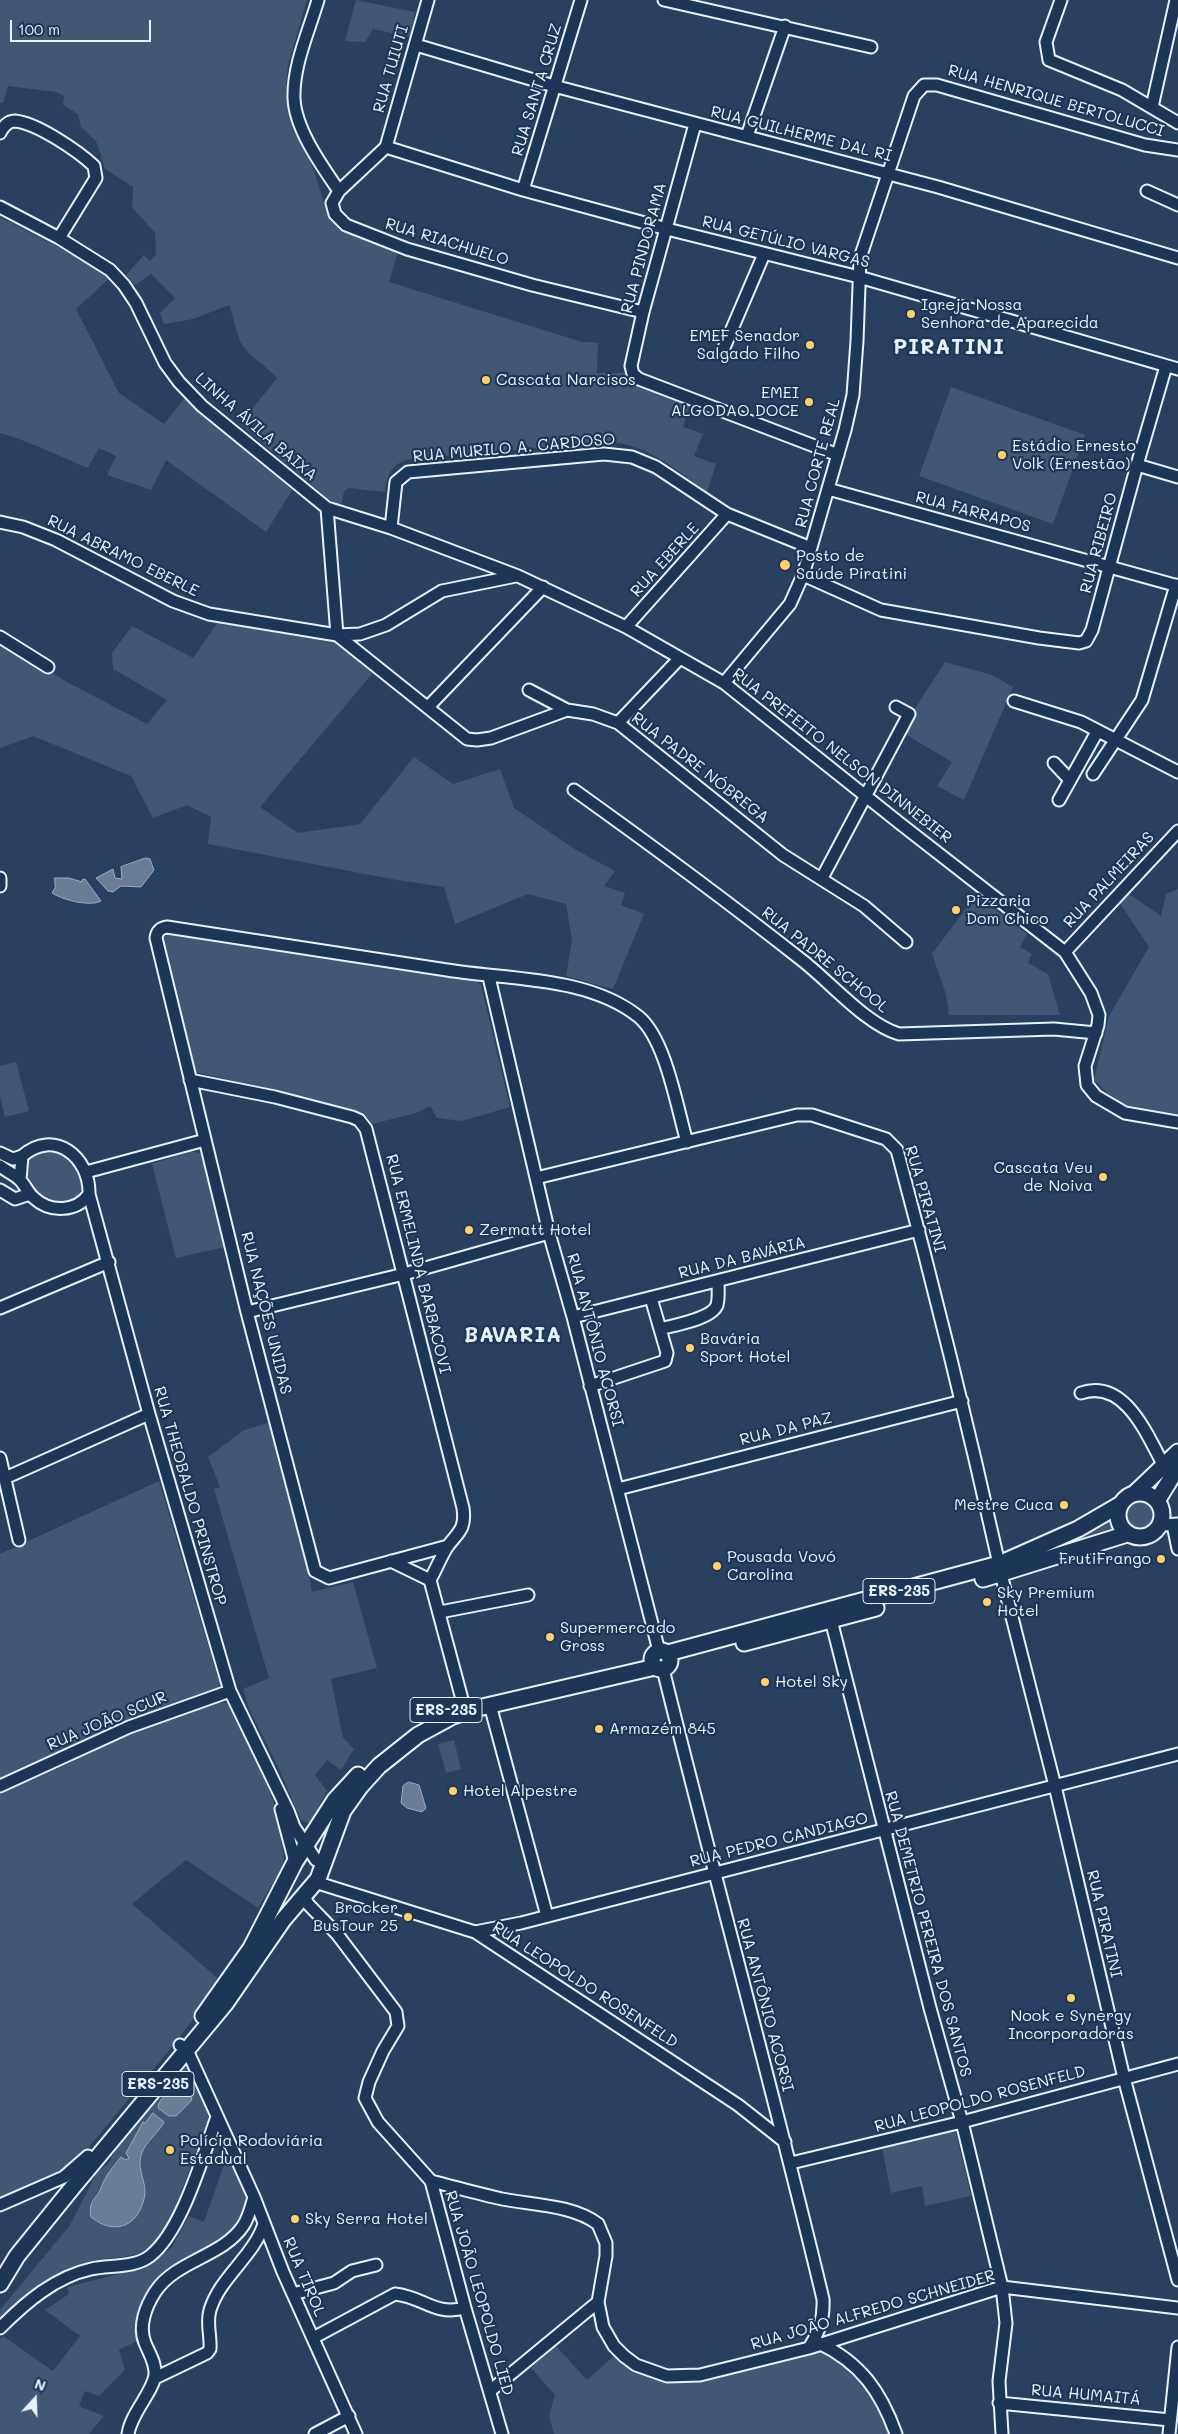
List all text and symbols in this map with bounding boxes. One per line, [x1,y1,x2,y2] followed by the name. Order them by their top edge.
[12,10,154,42] scale bar
[18,19,60,39] text: 100 m
[508,22,566,158] street label: RUA SANTA CRUZ
[369,23,413,115] street label: RUA TUIUTI
[946,61,1166,141] street label: RUA HENRIQUE BERTOLUCCI
[709,102,893,166] street label: RUA GUILHERME DAL RI
[617,181,671,315] street label: RUA PINDORAMA
[700,212,872,272] street label: RUA GETÚLIO VARGAS
[383,214,511,270] street label: RUA RIACHUELO
[921,295,1099,333] place label: Igreja Nossa Senhora de Aparecida
[905,308,917,320] marker: Igreja Nossa Senhora de Aparecida
[689,326,800,364] place label: EMEF Senador Salgado Filho
[892,335,1006,361] district label: PIRATINI
[804,339,816,351] marker: EMEF Senador Salgado Filho
[191,369,321,485] street label: LINHA ÁVILA BAIXA
[496,370,636,390] place label: Cascata Narcisos
[480,374,492,386] marker: Cascata Narcisos
[671,383,799,421] place label: EMEI ALGODAO DOCE
[791,396,845,530] street label: RUA CORTE REAL
[803,396,815,408] marker: EMEI ALGODAO DOCE
[412,430,616,466] street label: RUA MURILO A. CARDOSO
[1012,436,1136,474] place label: Estádio Ernesto Volk (Ernestão)
[996,449,1008,461] marker: Estádio Ernesto Volk (Ernestão)
[913,487,1033,537] street label: RUA FARRAPOS
[1076,491,1122,595] street label: RUA RIBEIRO
[44,511,202,601] street label: RUA ABRAMO EBERLE
[627,519,703,601] street label: RUA EBERLE
[796,546,907,584] place label: Posto de Saúde Piratini
[778,558,792,572] marker: Posto de Saúde Piratini
[728,664,956,848] street label: RUA PREFEITO NELSON DINNEBIER
[628,708,772,828] street label: RUA PADRE NÓBREGA
[1060,828,1158,932] street label: RUA PALMEIRAS
[966,891,1049,929] place label: Pizzaria Dom Chico
[758,903,892,1017] street label: RUA PADRE SCHOOL
[950,904,962,916] marker: Pizzaria Dom Chico
[901,1143,949,1255] street label: RUA PIRATINI
[381,1152,455,1376] street label: RUA ERMELINDA BARBACOVI
[993,1158,1093,1196] place label: Cascata Veu de Noiva
[1097,1171,1109,1183] marker: Cascata Veu de Noiva
[479,1220,591,1240] place label: Zermatt Hotel
[463,1224,475,1236] marker: Zermatt Hotel
[236,1230,296,1396] street label: RUA NAÇÕES UNIDAS
[677,1233,807,1283] street label: RUA DA BAVÁRIA
[563,1251,627,1429] street label: RUA ANTÔNIO ACORSI
[463,1323,563,1349] district label: BAVARIA
[700,1329,790,1367] place label: Bavária Sport Hotel
[684,1342,696,1354] marker: Bavária Sport Hotel
[149,1384,231,1608] street label: RUA THEOBALDO PRINSTROP
[738,1408,834,1450] street label: RUA DA PAZ
[954,1495,1054,1515] place label: Mestre Cuca
[1058,1499,1070,1511] marker: Mestre Cuca
[727,1547,836,1585] place label: Pousada Vovó Carolina
[1059,1549,1151,1569] place label: FrutiFrango
[1155,1553,1167,1565] marker: FrutiFrango
[711,1560,723,1572] marker: Pousada Vovó Carolina
[863,1578,935,1604] road number: ERS-235
[997,1583,1095,1621] place label: Sky Premium Hotel
[981,1596,993,1608] marker: Sky Premium Hotel
[560,1618,675,1656] place label: Supermercado Gross
[544,1631,556,1643] marker: Supermercado Gross
[775,1672,848,1692] place label: Hotel Sky
[759,1676,771,1688] marker: Hotel Sky
[44,1687,170,1755] street label: RUA JOÃO SCUR
[410,1698,482,1722] road number: ERS-235
[609,1719,716,1739] place label: Armazém 845
[593,1723,605,1735] marker: Armazém 845
[463,1781,578,1801] place label: Hotel Alpestre
[447,1785,459,1797] marker: Hotel Alpestre
[881,1789,975,2079] street label: RUA DEMETRIO PEREIRA DOS SANTOS
[688,1809,870,1871] street label: RUA PEDRO CANDIAGO
[1082,1868,1126,1980] street label: RUA PIRATINI
[313,1898,398,1936] place label: Brocker BusTour 25
[402,1911,414,1923] marker: Brocker BusTour 25
[733,1916,797,2094] street label: RUA ANTÔNIO ACORSI
[489,1918,681,2052] street label: RUA LEOPOLDO ROSENFELD
[1065,1992,1077,2004] marker: Nook e Synergy Incorporadoras
[1008,2006,1134,2044] place label: Nook e Synergy Incorporadoras
[872,2062,1088,2136] street label: RUA LEOPOLDO ROSENFELD
[122,2072,194,2096] road number: ERS-235
[180,2131,323,2169] place label: Polícia Rodoviária Estadual
[164,2144,176,2156] marker: Polícia Rodoviária Estadual
[441,2188,517,2398] street label: RUA JOÃO LEOPOLDO LIED
[305,2209,428,2229] place label: Sky Serra Hotel
[289,2213,301,2225] marker: Sky Serra Hotel
[279,2234,329,2320] street label: RUA TIROL
[749,2266,997,2354] street label: RUA JOÃO ALFREDO SCHNEIDER
[10,2374,60,2424] north arrow
[32,2374,49,2395] text: N
[1030,2381,1142,2409] street label: RUA HUMAITÁ

